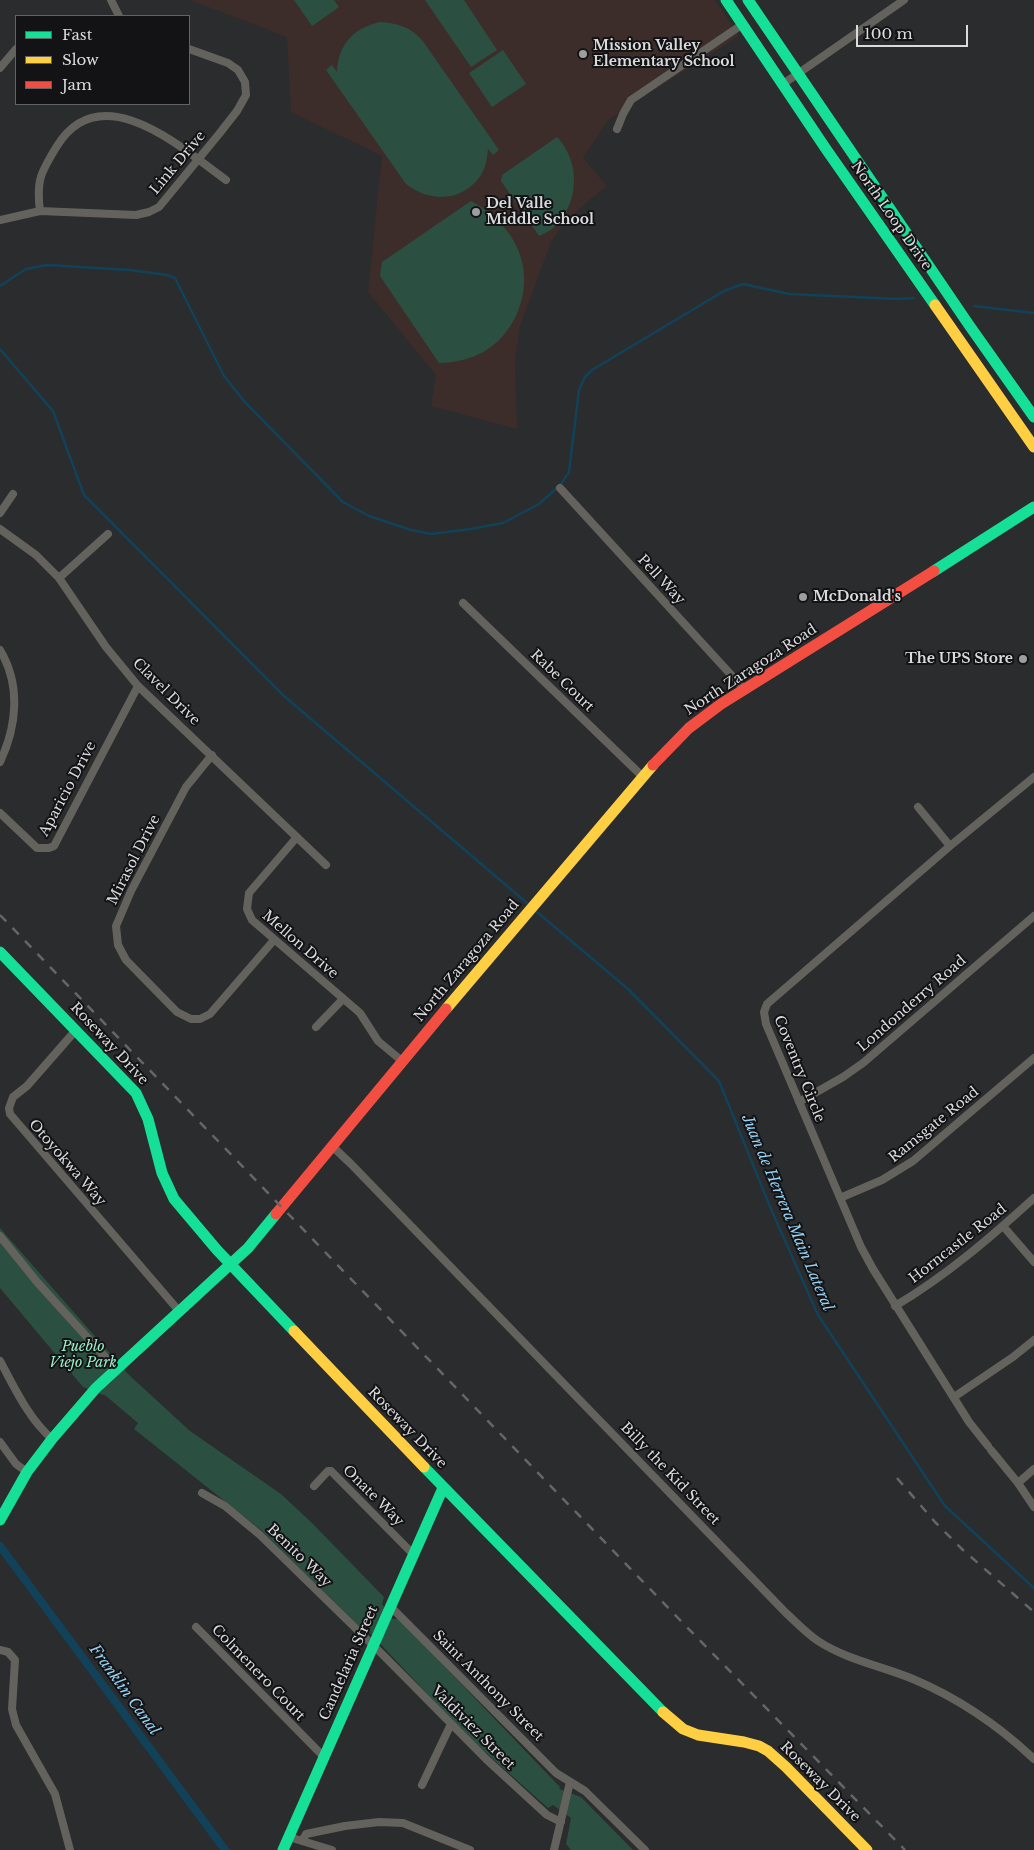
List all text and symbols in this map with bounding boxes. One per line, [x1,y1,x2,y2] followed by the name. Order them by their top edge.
[15,15,190,105] legend
[859,15,972,47] scale bar
[864,24,913,43] text: 100 m
[62,25,92,44] text: Fast
[593,38,734,70] place label: Mission Valley Elementary School
[577,48,589,60] marker: Mission Valley Elementary School
[62,50,99,69] text: Slow
[62,75,92,94] text: Jam
[147,128,209,198] street label: Link Drive
[847,158,935,274] street label: North Loop Drive
[486,196,594,228] place label: Del Valle Middle School
[470,206,482,218] marker: Del Valle Middle School
[634,552,688,608] street label: Pell Way
[813,589,901,605] place label: McDonald's
[797,591,809,603] marker: McDonald's
[682,621,820,719] street label: North Zaragoza Road
[527,647,597,715] street label: Rabe Court
[905,651,1013,667] place label: The UPS Store
[1017,653,1029,665] marker: The UPS Store
[129,655,203,729] street label: Clavel Drive
[36,739,100,839] street label: Aparicio Drive
[104,812,164,908] street label: Mirasol Drive
[411,897,523,1025] street label: North Zaragoza Road
[259,908,341,982] street label: Mellon Drive
[854,952,970,1056] street label: Londonderry Road
[67,999,151,1089] street label: Roseway Drive
[770,1013,828,1125] street label: Coventry Circle
[886,1084,982,1166] street label: Ramsgate Road
[737,1112,837,1314] water label: Juan de Herrera Main Lateral
[25,1116,109,1210] street label: Otoyokwa Way
[906,1201,1010,1287] street label: Horncastle Road
[49,1339,117,1371] park label: Pueblo Viejo Park
[364,1384,450,1472] street label: Roseway Drive
[617,1419,723,1529] street label: Billy the Kid Street
[339,1462,407,1530] street label: Onate Way
[263,1521,335,1591] street label: Benito Way
[316,1603,382,1723] street label: Candelaria Street
[208,1621,308,1725] street label: Colmenero Court
[429,1627,547,1745] street label: Saint Anthony Street
[85,1641,163,1739] water label: Franklin Canal
[428,1683,518,1773] street label: Valdiviez Street
[776,1738,864,1826] street label: Roseway Drive

